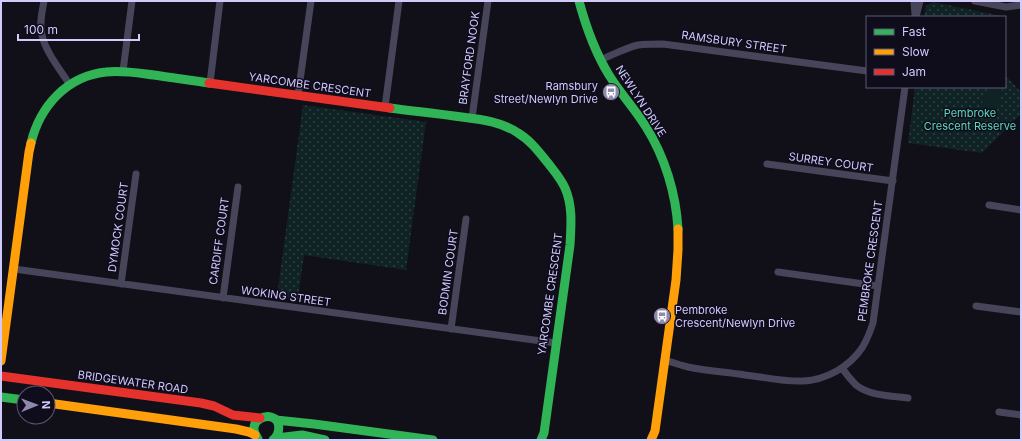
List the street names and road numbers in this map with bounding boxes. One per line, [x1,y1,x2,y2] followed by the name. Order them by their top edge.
[456,10,483,106] street label: BRAYFORD NOOK
[681,28,787,56] street label: RAMSBURY STREET
[613,63,669,139] street label: NEWLYN DRIVE
[248,69,372,101] street label: YARCOMBE CRESCENT
[788,149,874,175] street label: SURREY COURT
[105,181,131,273] street label: DYMOCK COURT
[206,196,232,286] street label: CARDIFF COURT
[855,200,885,322] street label: PEMBROKE CRESCENT
[435,228,461,316] street label: BODMIN COURT
[534,232,566,356] street label: YARCOMBE CRESCENT
[240,283,332,309] street label: WOKING STREET
[77,367,189,397] street label: BRIDGEWATER ROAD

